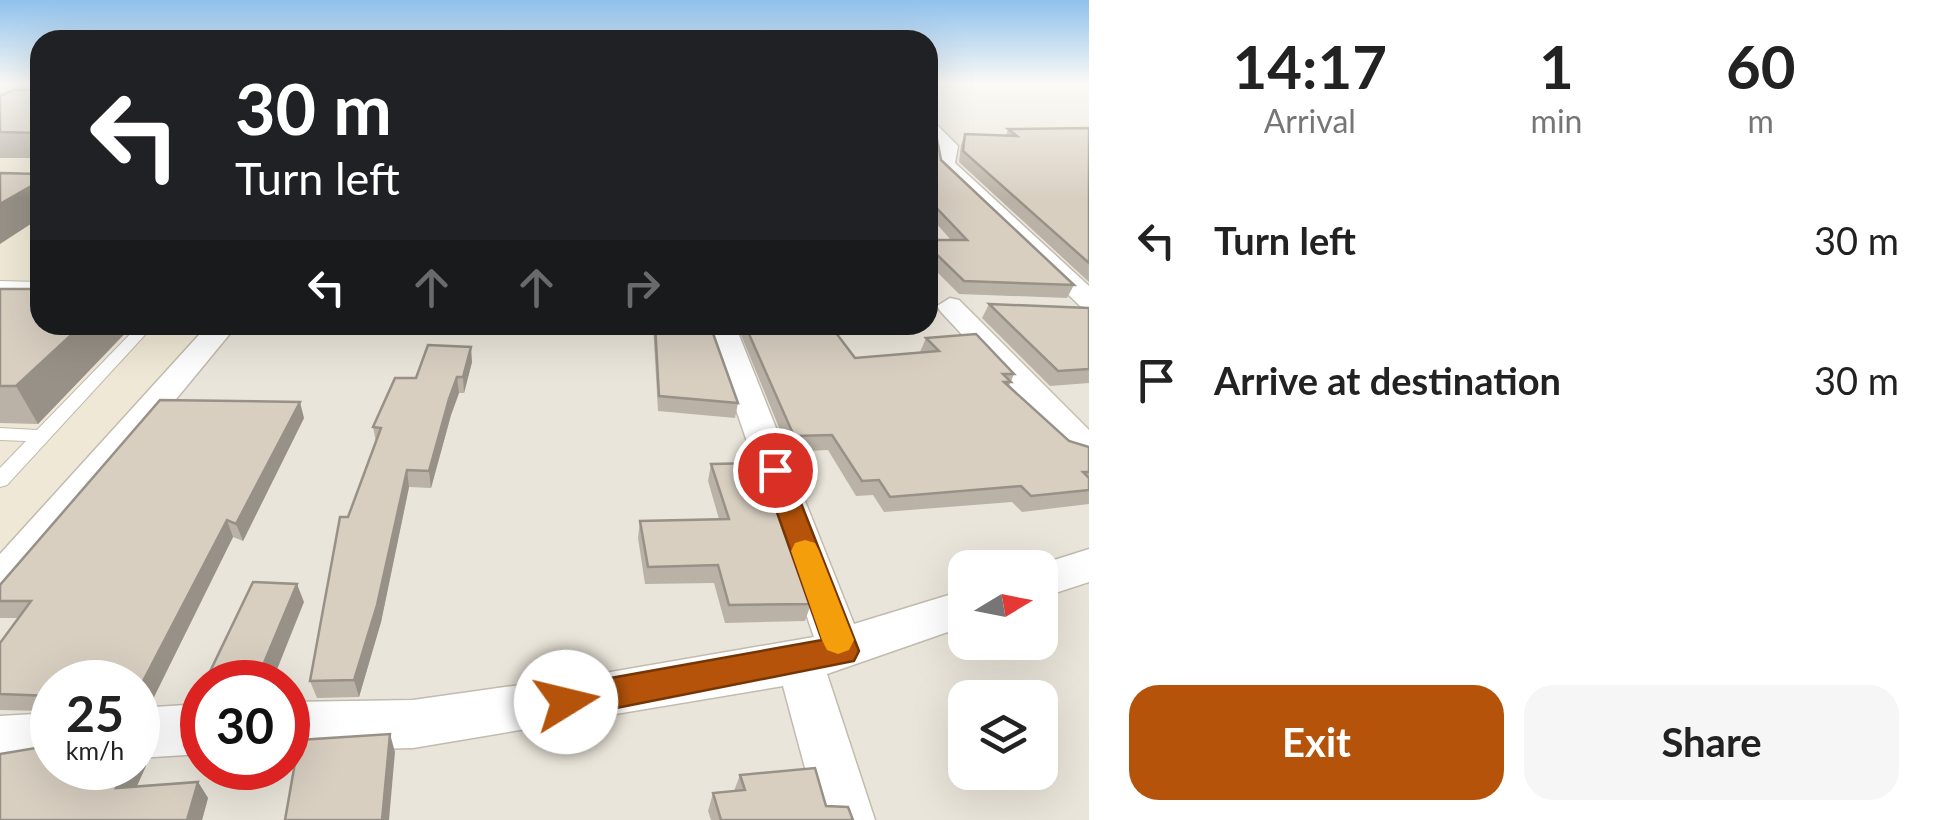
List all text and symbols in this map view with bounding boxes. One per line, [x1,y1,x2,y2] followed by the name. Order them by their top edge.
[1232,30,1387,102] text: 14:17
[1539,30,1574,102] text: 1
[1726,30,1796,102] text: 60
[235,66,392,150] text: 30 m
[70,70,200,200] icon: left
[1264,101,1356,140] text: Arrival
[1531,101,1582,140] text: min
[1748,101,1774,140] text: m
[235,151,400,205] text: Turn left
[1129,213,1184,268] icon: left
[1214,217,1356,263] text: Turn left
[1814,217,1899,263] text: 30 m
[299,260,354,315] icon: left
[404,260,459,315] icon: ahead
[509,260,564,315] icon: ahead
[614,260,669,315] icon: right
[1129,353,1184,408] icon: arrive
[1214,357,1561,403] text: Arrive at destination
[1814,357,1899,403] text: 30 m
[733,428,818,513] pin
[748,443,803,498] icon: arrive
[948,550,1058,660] north arrow
[948,550,1058,790] map controls
[514,650,618,754] position arrow
[180,660,310,790] speed limit sign: 30
[948,680,1058,790] button: layers
[66,683,124,743] text: 25
[1129,685,1504,800] button: Exit
[1524,685,1899,800] button: Share
[66,735,124,765] text: km/h

